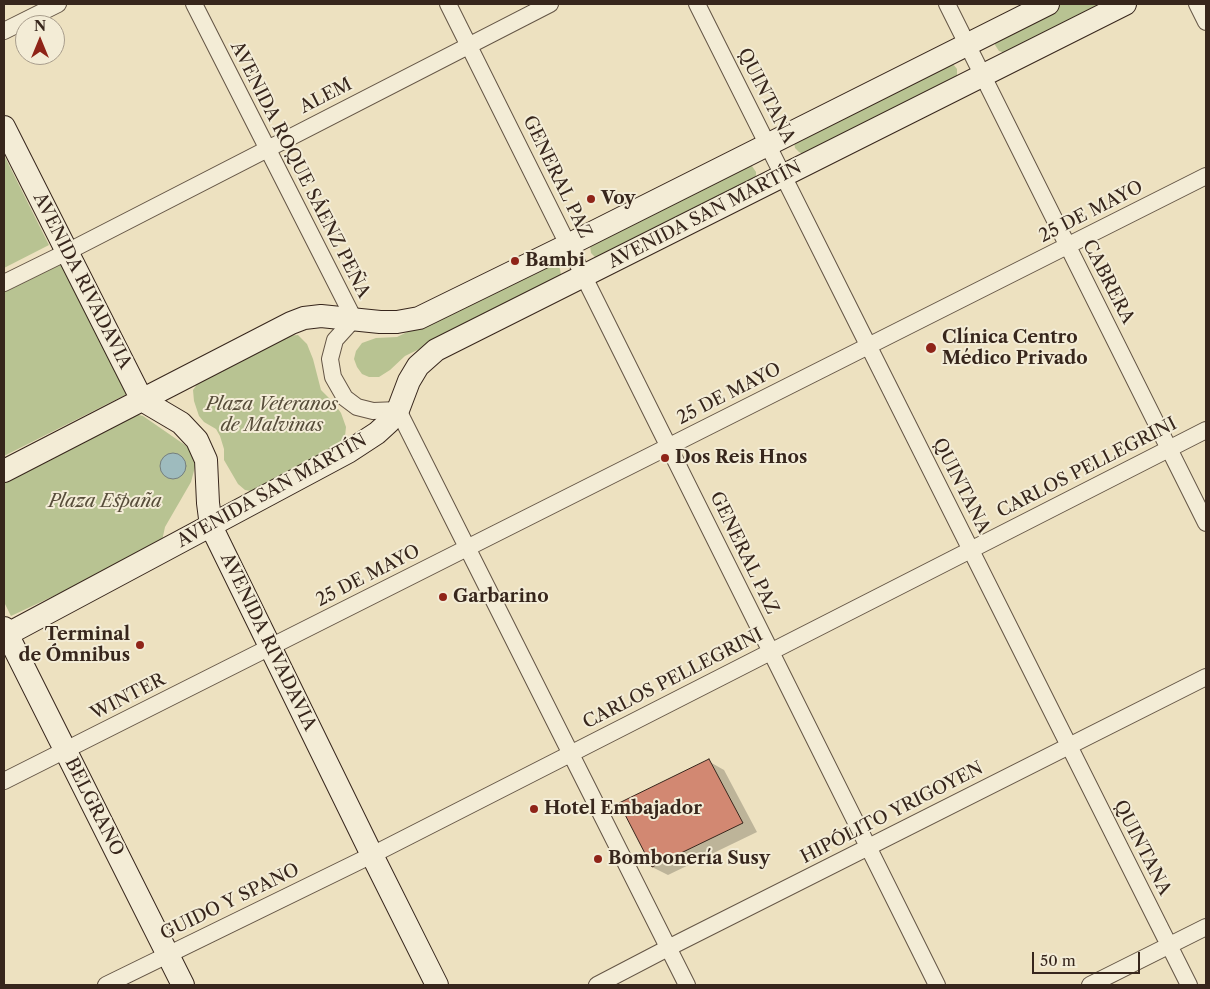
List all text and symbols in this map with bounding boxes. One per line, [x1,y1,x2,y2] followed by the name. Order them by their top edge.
[15,15,65,65] north arrow
[34,17,46,35] text: N
[226,38,374,302] street label: AVENIDA ROQUE SÁENZ PEÑA
[733,45,799,147] street label: QUINTANA
[296,74,356,118] street label: ALEM
[518,112,596,242] street label: GENERAL PAZ
[605,157,805,273] street label: AVENIDA SAN MARTÍN
[1035,177,1147,247] street label: 25 DE MAYO
[601,188,635,210] place label: Voy
[28,189,136,373] street label: AVENIDA RIVADAVIA
[585,193,597,205] marker: Voy
[1078,236,1138,328] street label: CABRERA
[525,250,585,272] place label: Bambi
[509,255,521,267] marker: Bambi
[942,327,1088,369] place label: Clínica Centro Médico Privado
[924,341,938,355] marker: Clínica Centro Médico Privado
[673,359,785,429] street label: 25 DE MAYO
[206,394,338,436] park label: Plaza Veteranos de Malvinas
[993,413,1181,523] street label: CARLOS PELLEGRINI
[173,430,371,552] street label: AVENIDA SAN MARTÍN
[928,435,994,537] street label: QUINTANA
[675,447,807,469] place label: Dos Reis Hnos
[659,452,671,464] marker: Dos Reis Hnos
[705,488,783,618] street label: GENERAL PAZ
[48,491,162,513] park label: Plaza España
[312,541,424,611] street label: 25 DE MAYO
[216,550,320,734] street label: AVENIDA RIVADAVIA
[453,586,549,608] place label: Garbarino
[437,591,449,603] marker: Garbarino
[19,624,130,666] place label: Terminal de Ómnibus
[579,624,767,734] street label: CARLOS PELLEGRINI
[134,639,146,651] marker: Terminal de Ómnibus
[87,669,169,725] street label: WINTER
[60,754,128,860] street label: BELGRANO
[797,758,987,868] street label: HIPÓLITO YRIGOYEN
[1109,797,1175,899] street label: QUINTANA
[544,798,702,820] place label: Hotel Embajador
[528,803,540,815] marker: Hotel Embajador
[608,848,770,870] place label: Bombonería Susy
[592,853,604,865] marker: Bombonería Susy
[157,859,303,945] street label: GUIDO Y SPANO
[1035,942,1142,974] scale bar
[1040,951,1076,970] text: 50 m

